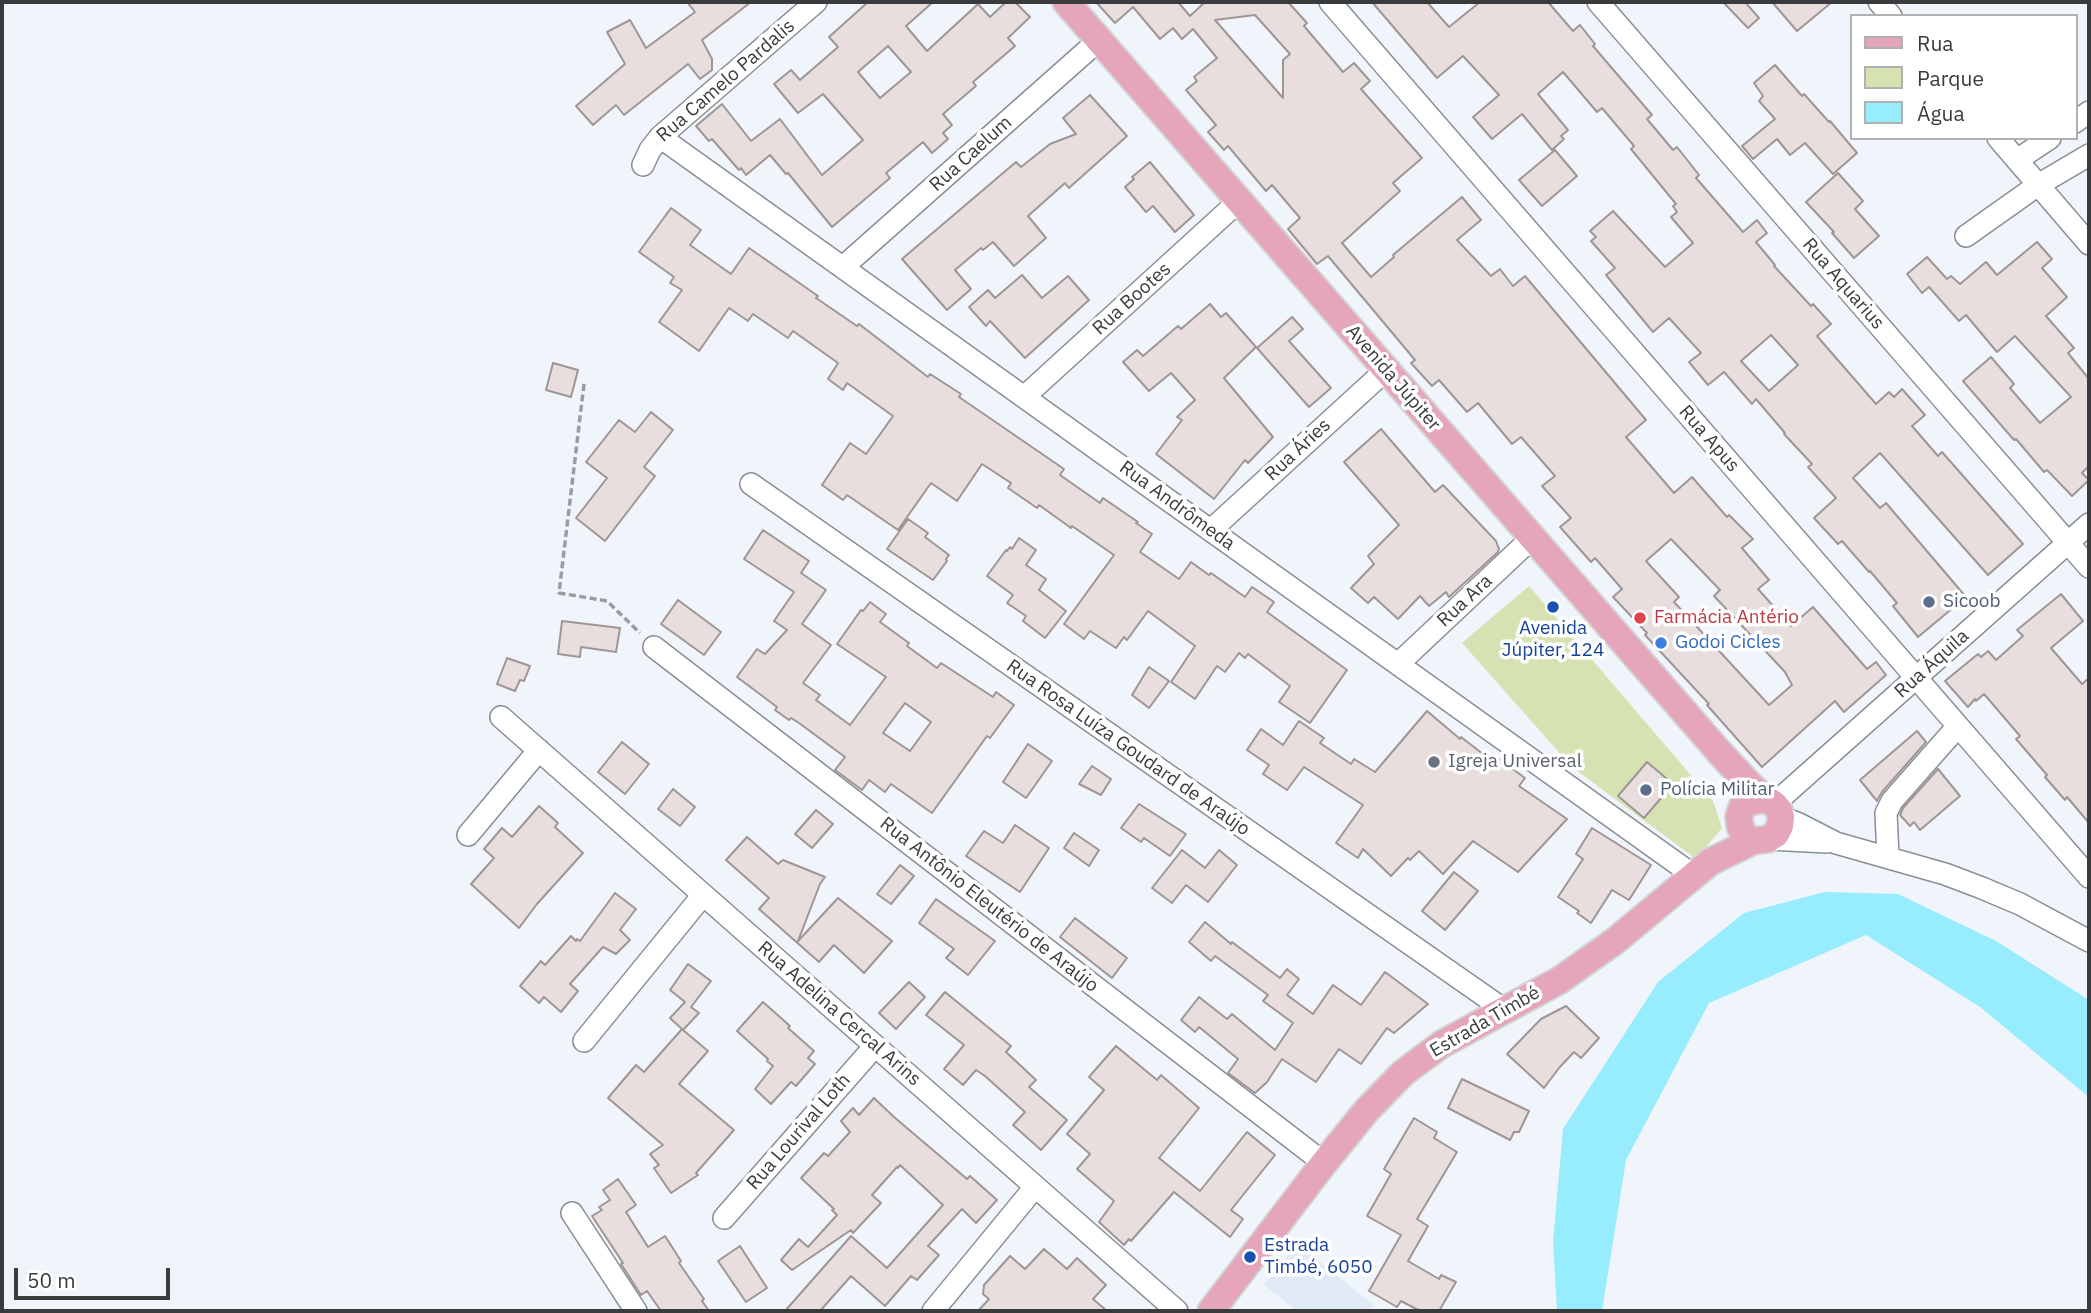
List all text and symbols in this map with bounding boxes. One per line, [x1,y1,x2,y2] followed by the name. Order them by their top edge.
[1850,14,2077,140] legend
[652,15,800,147] street label: Rua Camelo Pardalis
[1917,29,1954,57] text: Rua
[1917,64,1984,92] text: Parque
[1917,99,1965,127] text: Água
[925,111,1017,197] street label: Rua Caelum
[1797,234,1889,334] street label: Rua Aquarius
[1088,258,1176,340] street label: Rua Bootes
[1341,320,1445,436] street label: Avenida Júpiter
[1674,401,1744,477] street label: Rua Apus
[1261,414,1335,486] street label: Rua Áries
[1115,456,1239,556] street label: Rua Andrômeda
[1433,570,1497,632] street label: Rua Ara
[1943,591,2001,613] place label: Sicoob
[1921,594,1937,610] marker: Sicoob
[1545,599,1561,615] marker: Avenida Júpiter, 124
[1654,607,1799,629] place label: Farmácia Antério
[1632,610,1648,626] marker: Farmácia Antério
[1502,618,1604,662] place label: Avenida Júpiter, 124
[1890,625,1974,703] street label: Rua Áquila
[1675,632,1781,654] place label: Godoi Cicles
[1653,635,1669,651] marker: Godoi Cicles
[1002,655,1254,841] street label: Rua Rosa Luíza Goudard de Araújo
[1448,751,1582,773] place label: Igreja Universal
[1426,754,1442,770] marker: Igreja Universal
[1660,779,1775,801] place label: Polícia Militar
[1638,782,1654,798] marker: Polícia Militar
[875,813,1103,997] street label: Rua Antônio Eleutério de Araújo
[753,937,925,1091] street label: Rua Adelina Cercal Arins
[1426,981,1544,1063] street label: Estrada Timbé
[742,1069,856,1195] street label: Rua Lourival Loth
[1264,1235,1373,1279] place label: Estrada Timbé, 6050
[1242,1249,1258,1265] marker: Estrada Timbé, 6050
[18,1254,173,1298] scale bar
[27,1266,76,1294] text: 50 m

